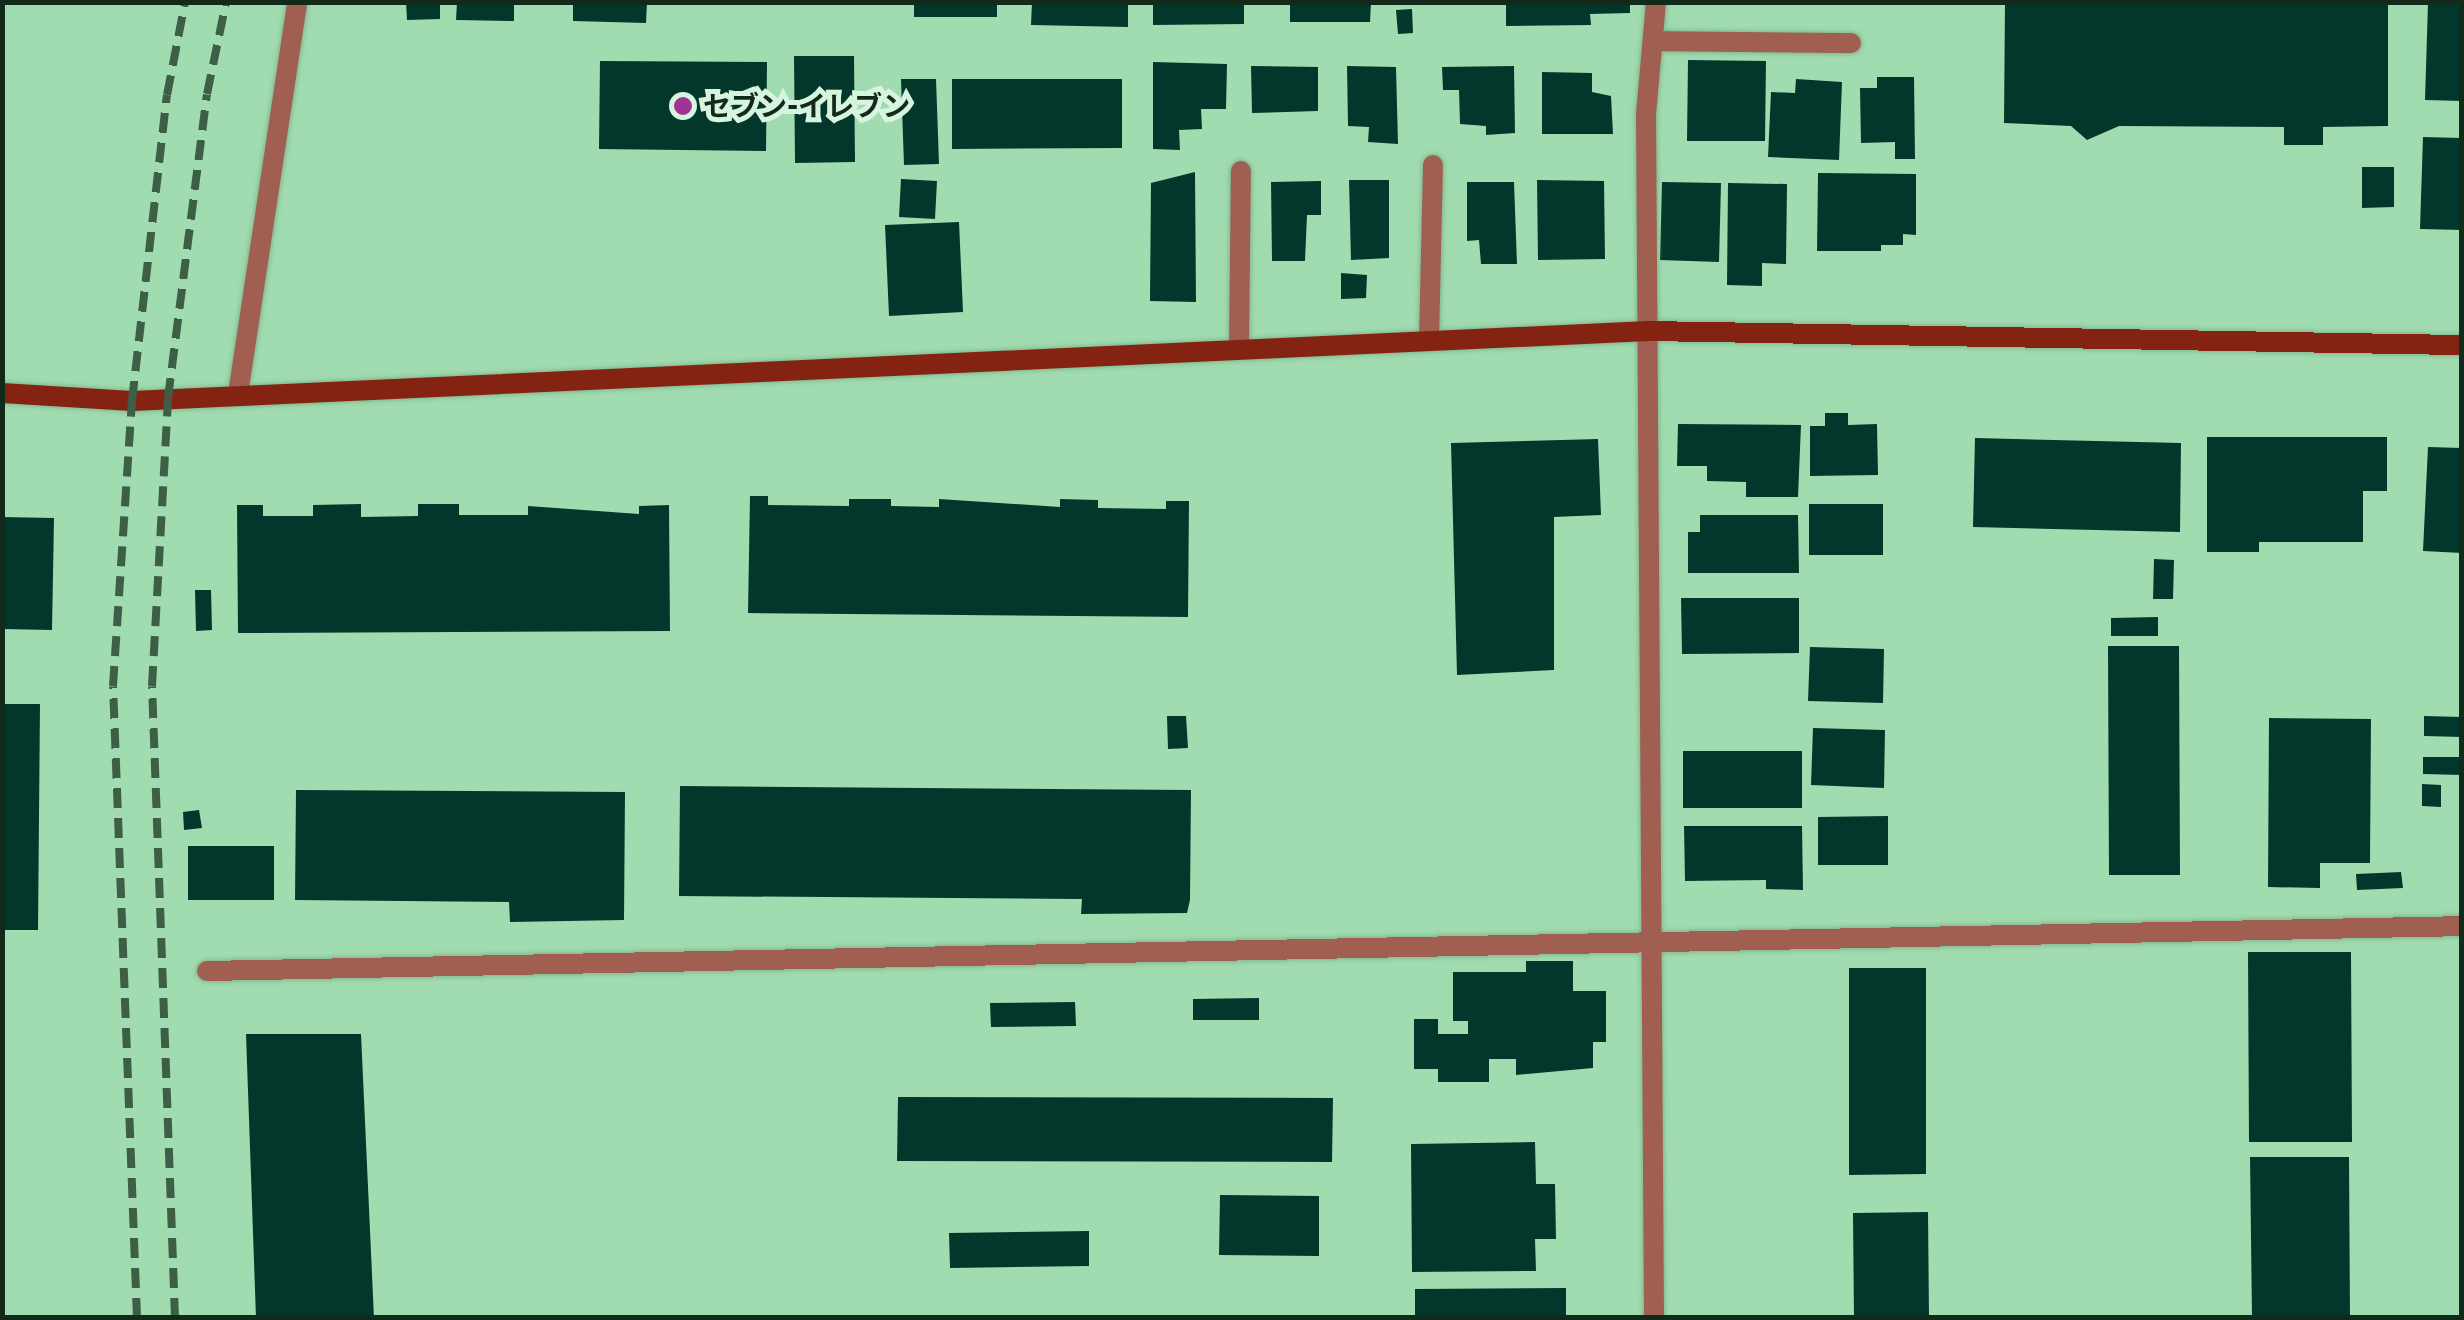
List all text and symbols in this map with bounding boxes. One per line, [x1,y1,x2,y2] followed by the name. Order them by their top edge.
[703,89,910,123] place label: セブン-イレブン
[672,95,694,117] marker: セブン-イレブン

